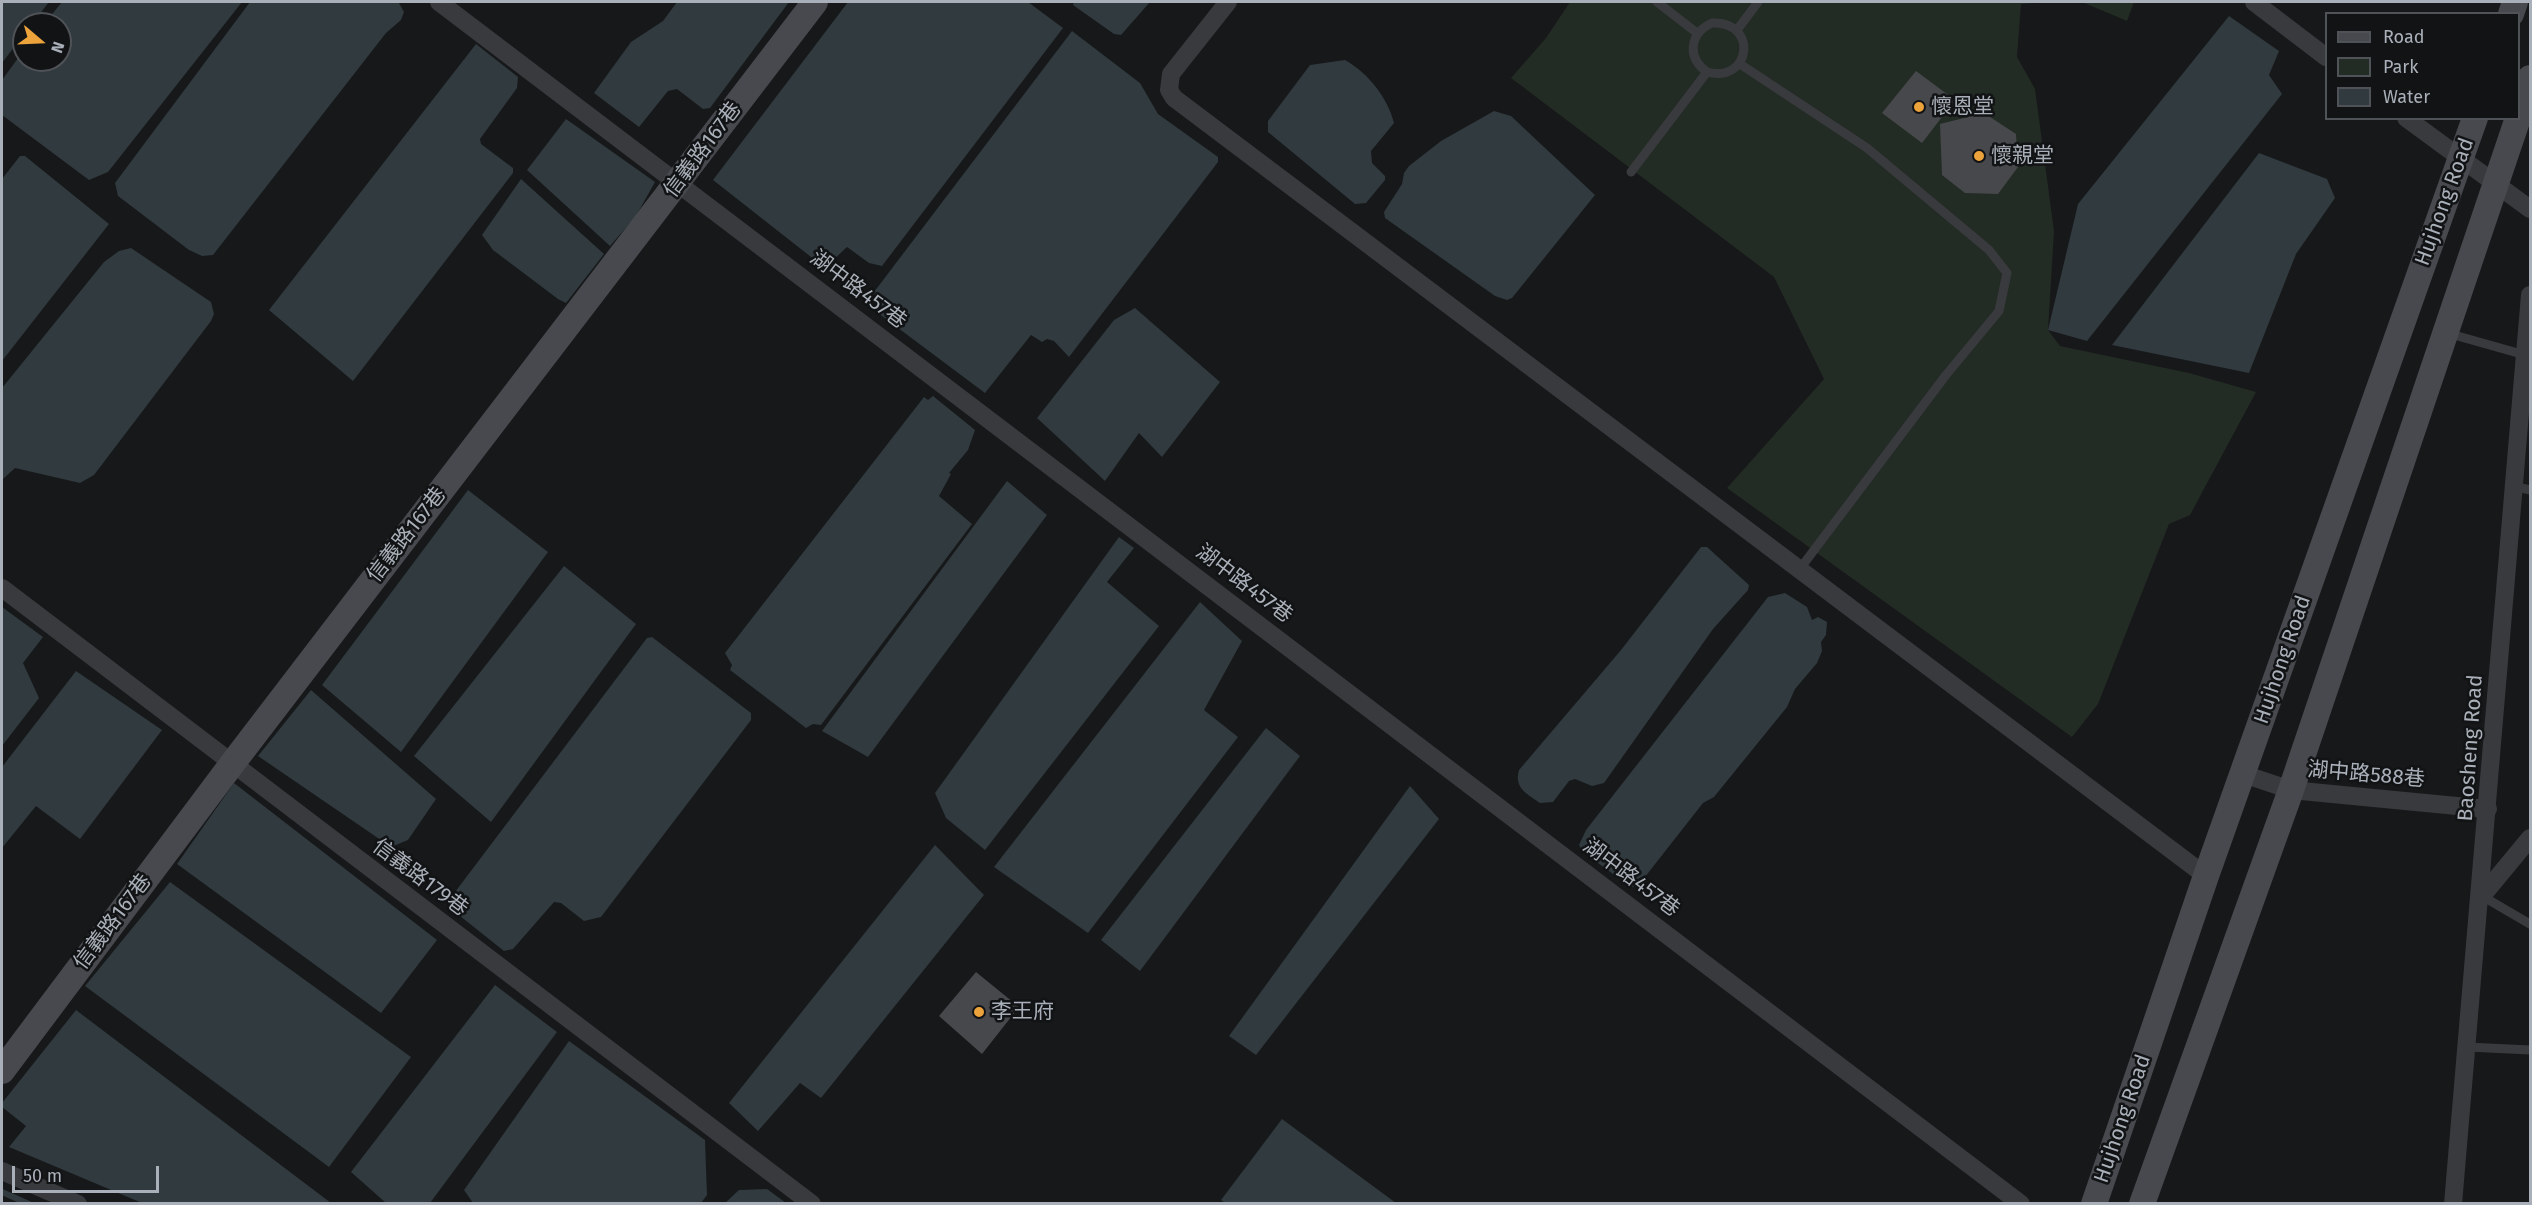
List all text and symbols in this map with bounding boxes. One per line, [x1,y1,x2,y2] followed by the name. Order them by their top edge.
[12,12,72,72] north arrow
[2325,12,2520,120] legend
[2383,26,2425,48] text: Road
[47,39,68,55] text: N
[2383,56,2418,78] text: Park
[2383,86,2430,108] text: Water
[1931,94,1994,120] place label: 懷恩堂
[659,97,747,203] street label: 信義路167巷
[1912,100,1926,114] marker: 懷恩堂
[2410,135,2480,269] street label: Hujhong Road
[1991,143,2054,169] place label: 懷親堂
[1972,149,1986,163] marker: 懷親堂
[805,246,911,334] street label: 湖中路457巷
[362,483,452,587] street label: 信義路167巷
[1191,540,1297,628] street label: 湖中路457巷
[2249,592,2317,728] street label: Hujhong Road
[2453,674,2489,822] street label: Baosheng Road
[2306,757,2426,793] street label: 湖中路588巷
[367,834,473,922] street label: 信義路179巷
[1578,834,1684,922] street label: 湖中路457巷
[69,869,157,975] street label: 信義路167巷
[991,999,1054,1025] place label: 李王府
[972,1005,986,1019] marker: 李王府
[2089,1051,2157,1187] street label: Hujhong Road
[15,1154,162,1192] scale bar
[23,1165,62,1187] text: 50 m

